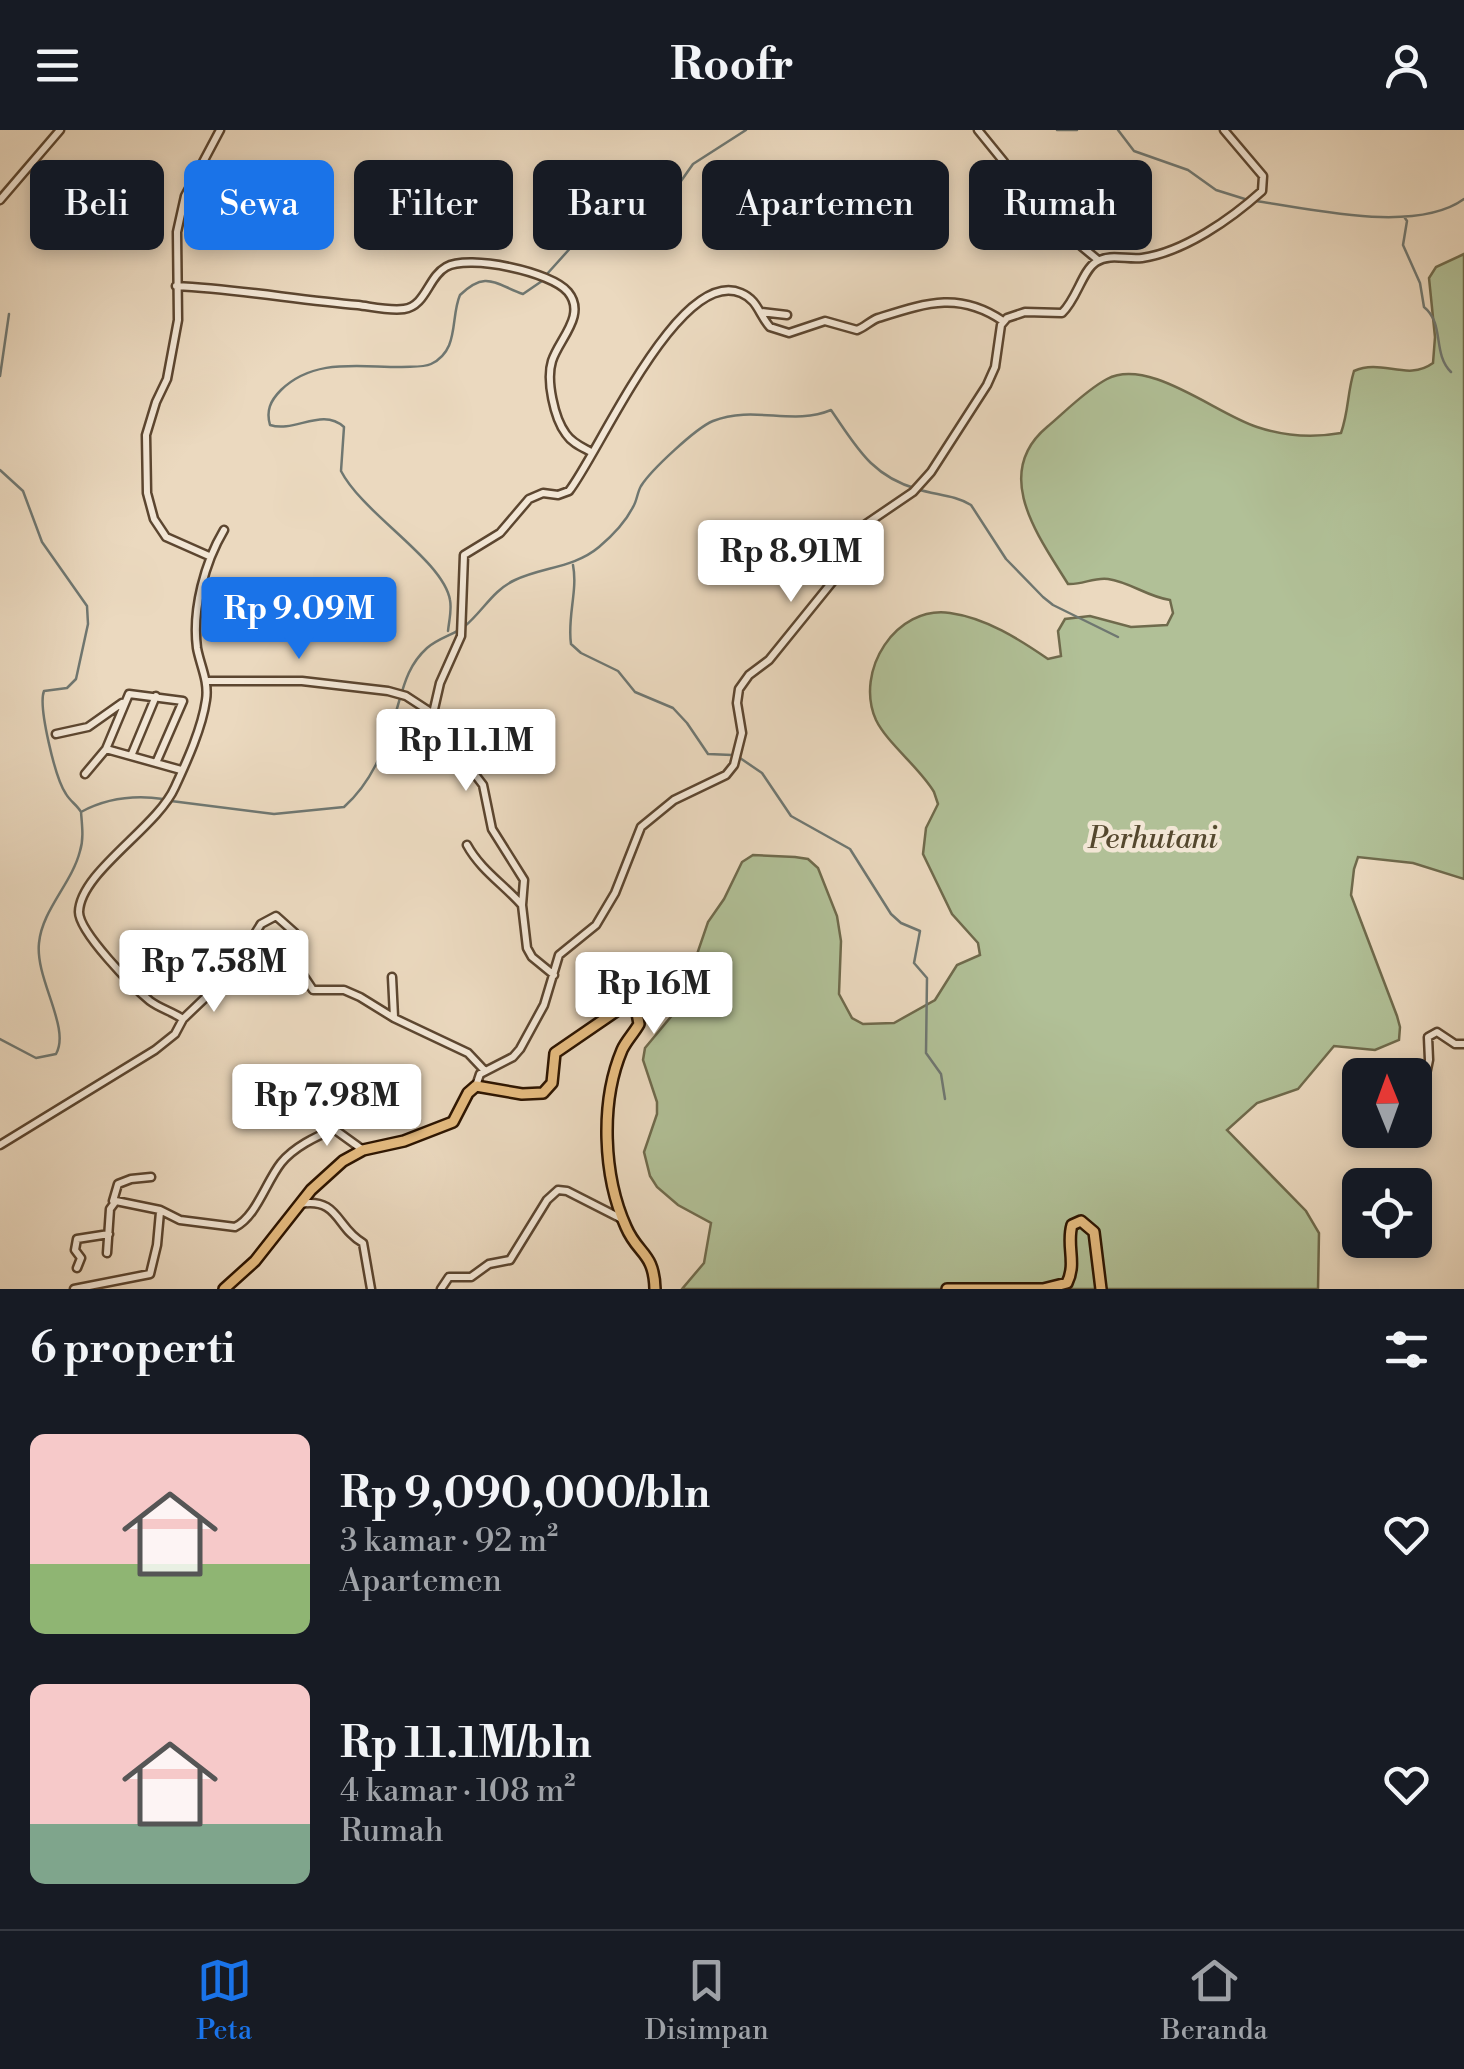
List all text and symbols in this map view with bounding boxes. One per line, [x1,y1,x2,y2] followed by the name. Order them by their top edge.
[670,37,794,94] text: Roofr
[30,38,85,93] icon: menu
[1379,38,1434,93] icon: person
[30,160,164,250] chip: Beli
[184,160,334,250] chip: Sewa
[354,160,513,250] chip: Filter
[533,160,682,250] chip: Baru
[702,160,949,250] chip: Apartemen
[969,160,1152,250] chip: Rumah
[688,520,894,605] pin: Rp 8.91M
[720,532,862,572] text: Rp 8.91M
[196,577,402,662] pin: Rp 9.09M
[223,589,375,629] text: Rp 9.09M
[363,709,569,794] pin: Rp 11.1M
[398,721,534,761] text: Rp 11.1M
[1087,820,1218,858] park label: Perhutani
[111,930,317,1015] pin: Rp 7.58M
[141,942,287,982] text: Rp 7.58M
[573,952,735,1037] pin: Rp 16M
[597,964,711,1004] text: Rp 16M
[1342,1058,1432,1148] north arrow
[1342,1058,1432,1258] map controls
[224,1064,430,1149] pin: Rp 7.98M
[254,1076,400,1116] text: Rp 7.98M
[1342,1168,1432,1258] button: locate
[1379,1322,1434,1377] icon: filters
[30,1323,235,1376] text: 6 properti
[340,1468,710,1521] text: Rp 9,090,000/bln
[110,1474,230,1594] icon: home
[1379,1507,1434,1562] icon: heart
[340,1521,558,1561] text: 3 kamar · 92 m²
[340,1561,502,1601] text: Apartemen
[340,1718,591,1771] text: Rp 11.1M/bln
[110,1724,230,1844] icon: home
[1379,1757,1434,1812] icon: heart
[340,1771,576,1811] text: 4 kamar · 108 m²
[340,1811,444,1851] text: Rumah
[196,1953,252,2048] tab: Peta
[645,1953,769,2048] tab: Disimpan
[1161,1953,1268,2048] tab: Beranda

